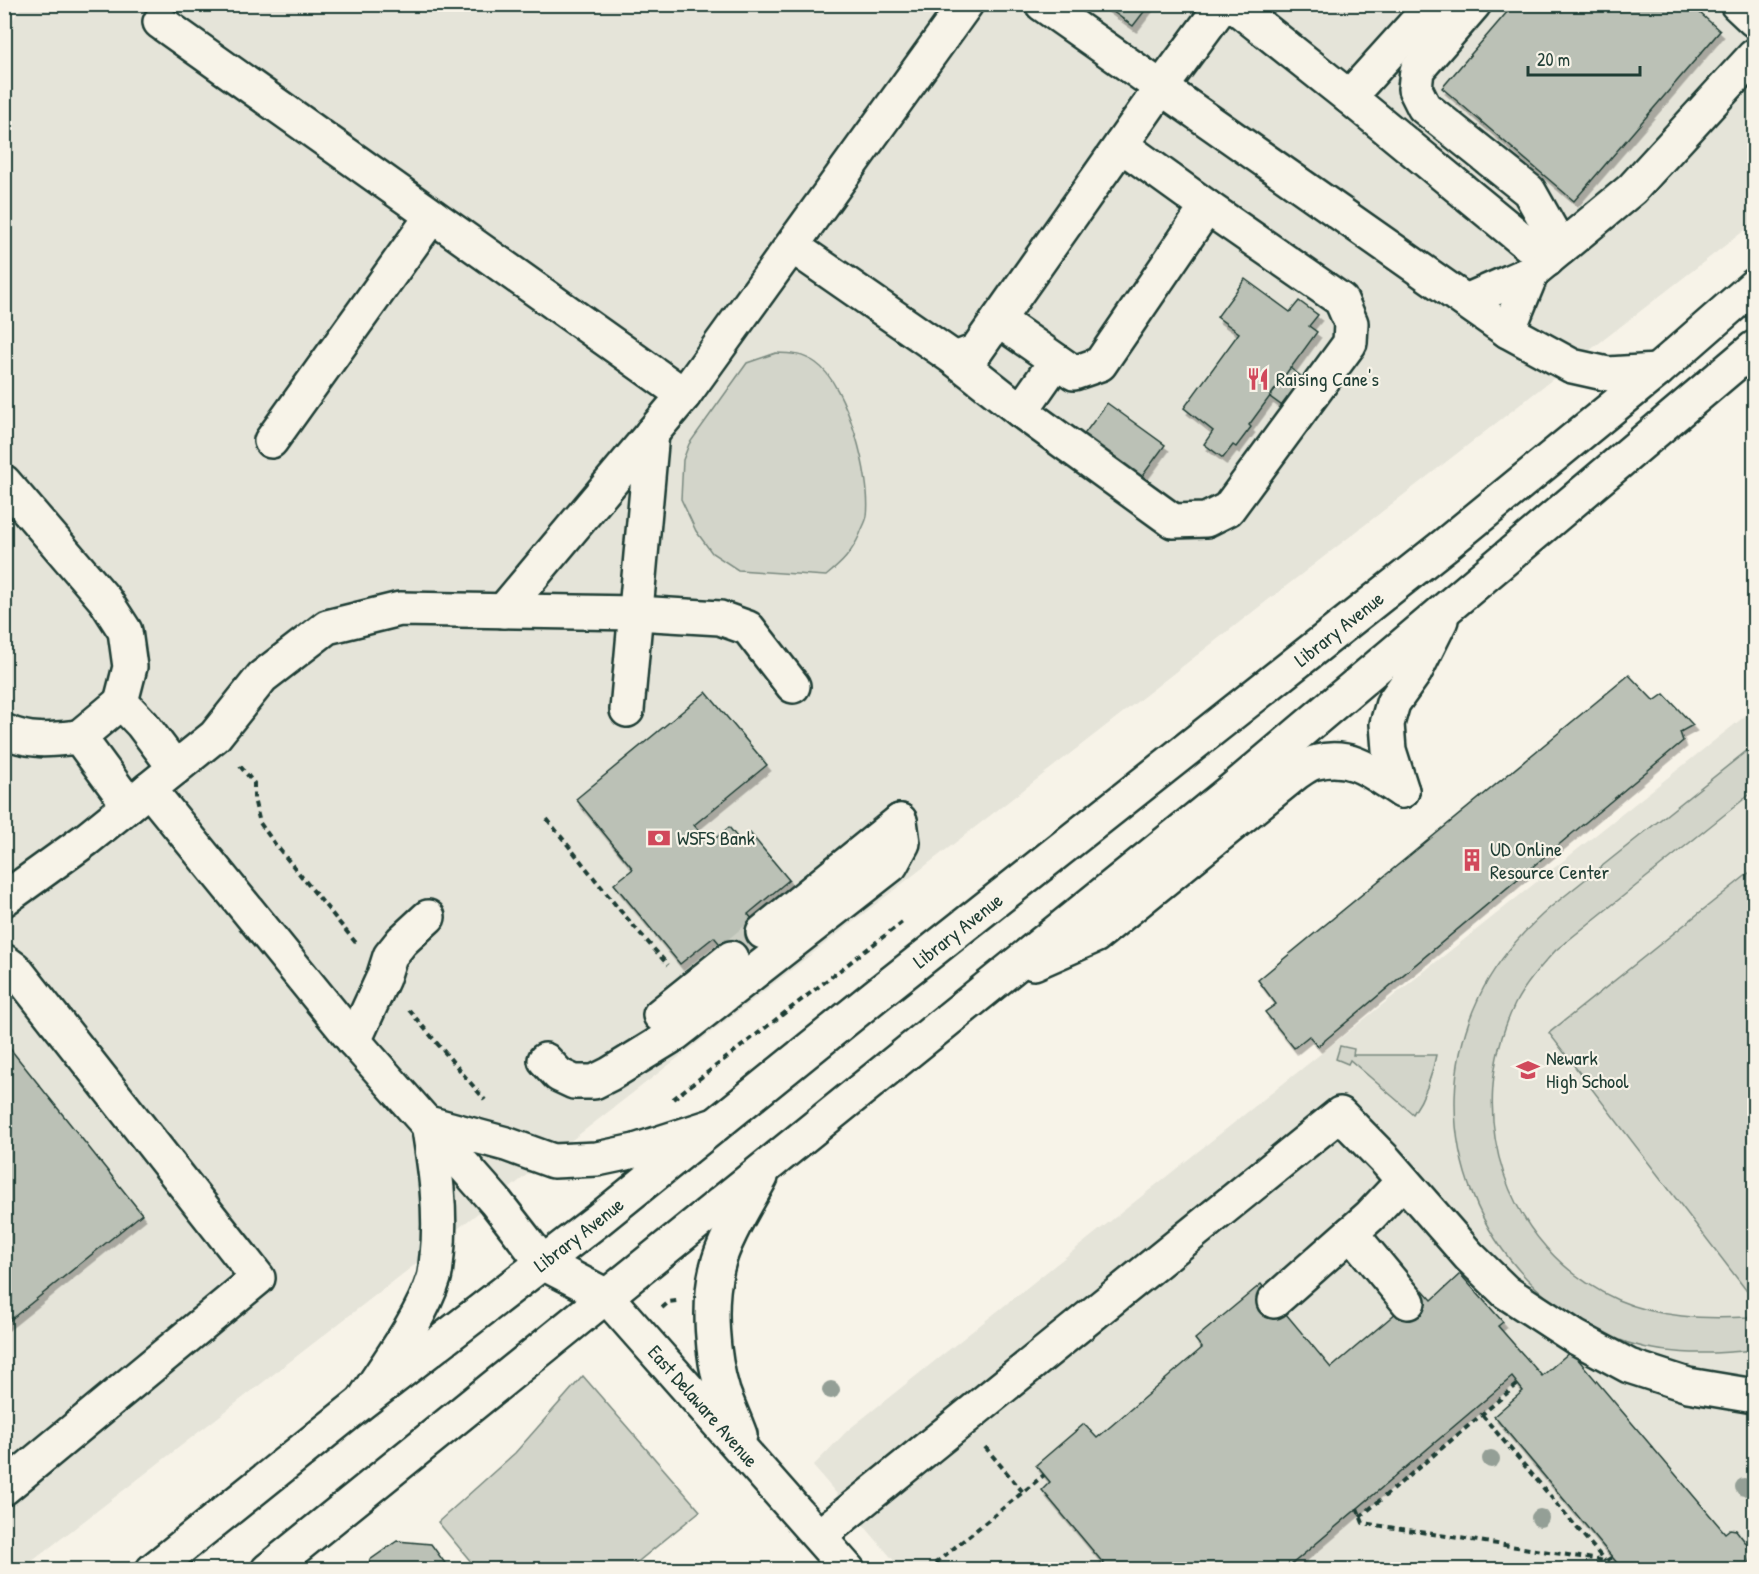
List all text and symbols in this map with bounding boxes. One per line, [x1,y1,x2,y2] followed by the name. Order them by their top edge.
[1528,39,1640,77] scale bar
[1537,47,1570,72] text: 20 m
[1276,365,1379,392] place label: Raising Cane's
[1245,366,1271,392] restaurant icon: Raising Cane's
[1288,585,1389,672] street label: Library Avenue
[677,824,755,851] place label: WSFS Bank
[646,825,672,851] bank icon: WSFS Bank
[1490,835,1610,885] place label: UD Online Resource Center
[1459,847,1485,873] building icon: UD Online Resource Center
[907,886,1008,974] street label: Library Avenue
[1546,1044,1629,1094] place label: Newark High School
[1515,1057,1541,1083] school or university icon: Newark High School
[528,1191,629,1278] street label: Library Avenue
[642,1339,765,1473] street label: East Delaware Avenue

